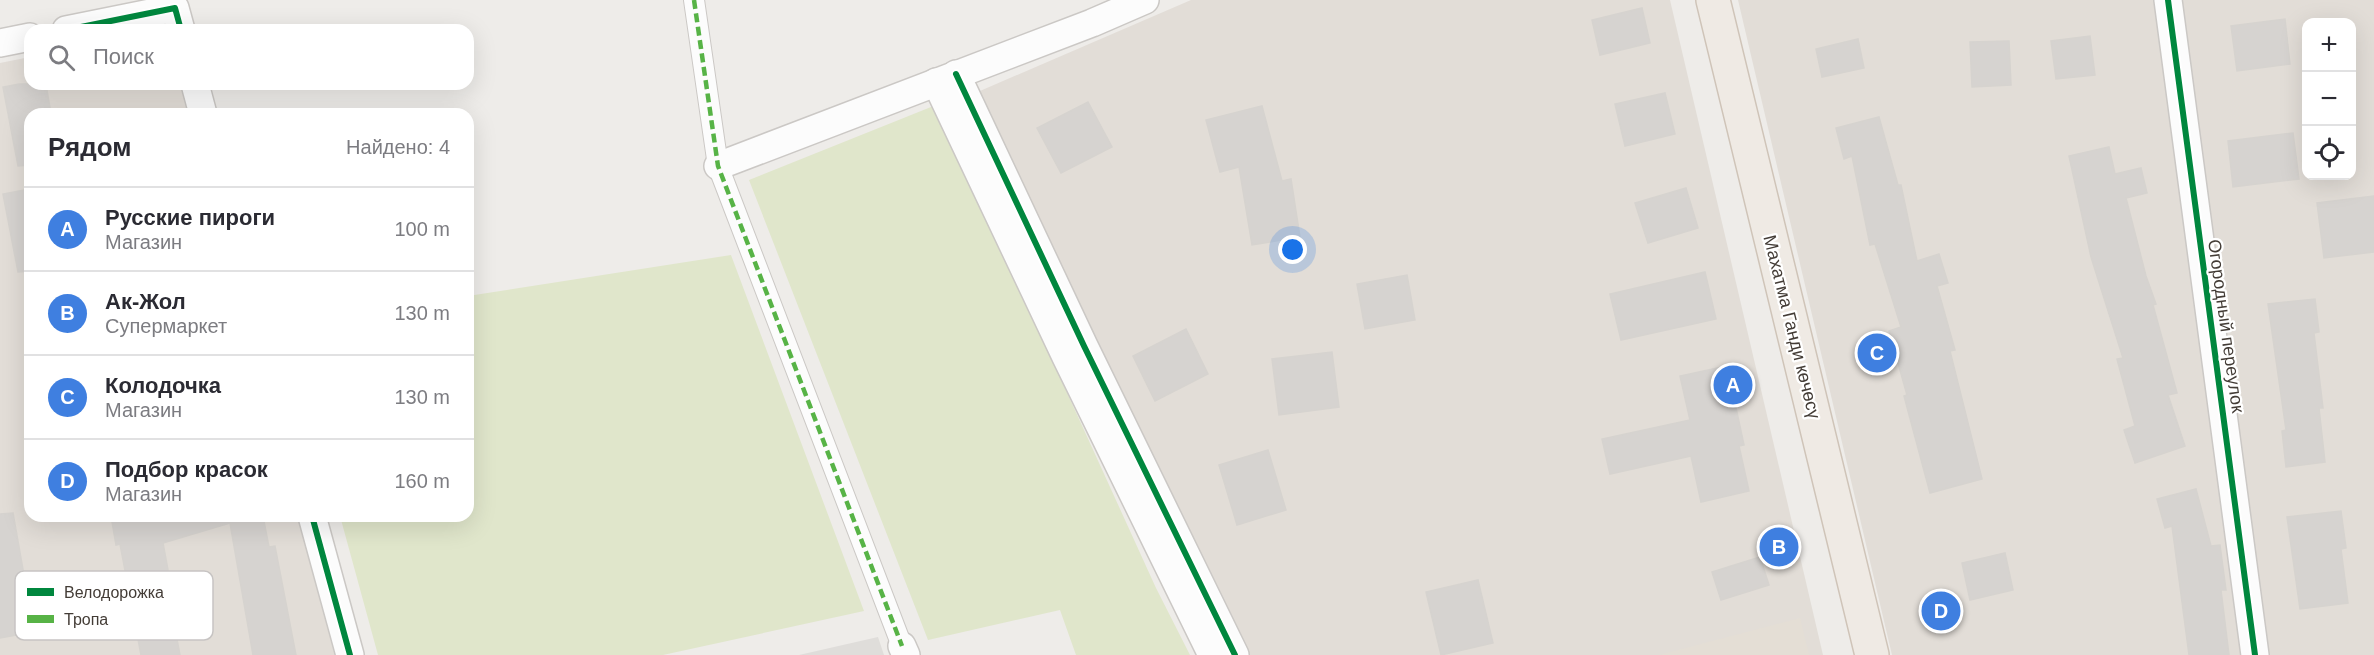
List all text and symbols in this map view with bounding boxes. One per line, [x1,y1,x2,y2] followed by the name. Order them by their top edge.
[2302,18,2356,180] map controls
[2302,18,2356,72] button: +
[24,24,474,90] search box
[45,41,78,74] icon: search
[93,44,154,69] text: Поиск
[2302,72,2356,126] button: −
[2302,126,2356,180] button: locate
[48,132,131,162] text: Рядом
[346,136,450,158] text: Найдено: 4
[105,205,275,230] text: Русские пироги
[60,218,75,240] text: A
[394,218,450,240] text: 100 m
[105,231,182,253] text: Магазин
[1759,233,1825,421] street label: Махатма Ганди көчөсү
[1278,235,1307,264] your location
[2204,238,2248,414] street label: Огородный переулок
[105,289,186,314] text: Ак-Жол
[60,302,75,324] text: B
[394,302,450,324] text: 130 m
[105,315,227,337] text: Супермаркет
[1858,330,1896,376] pin: C
[1714,362,1752,408] pin: A
[105,373,221,398] text: Колодочка
[60,386,75,408] text: C
[394,386,450,408] text: 130 m
[105,399,182,421] text: Магазин
[105,457,268,482] text: Подбор красок
[60,470,75,492] text: D
[394,470,450,492] text: 160 m
[105,483,182,505] text: Магазин
[1760,524,1798,570] pin: B
[15,571,213,640] legend
[64,584,164,601] text: Велодорожка
[1922,588,1960,634] pin: D
[64,611,108,628] text: Тропа

